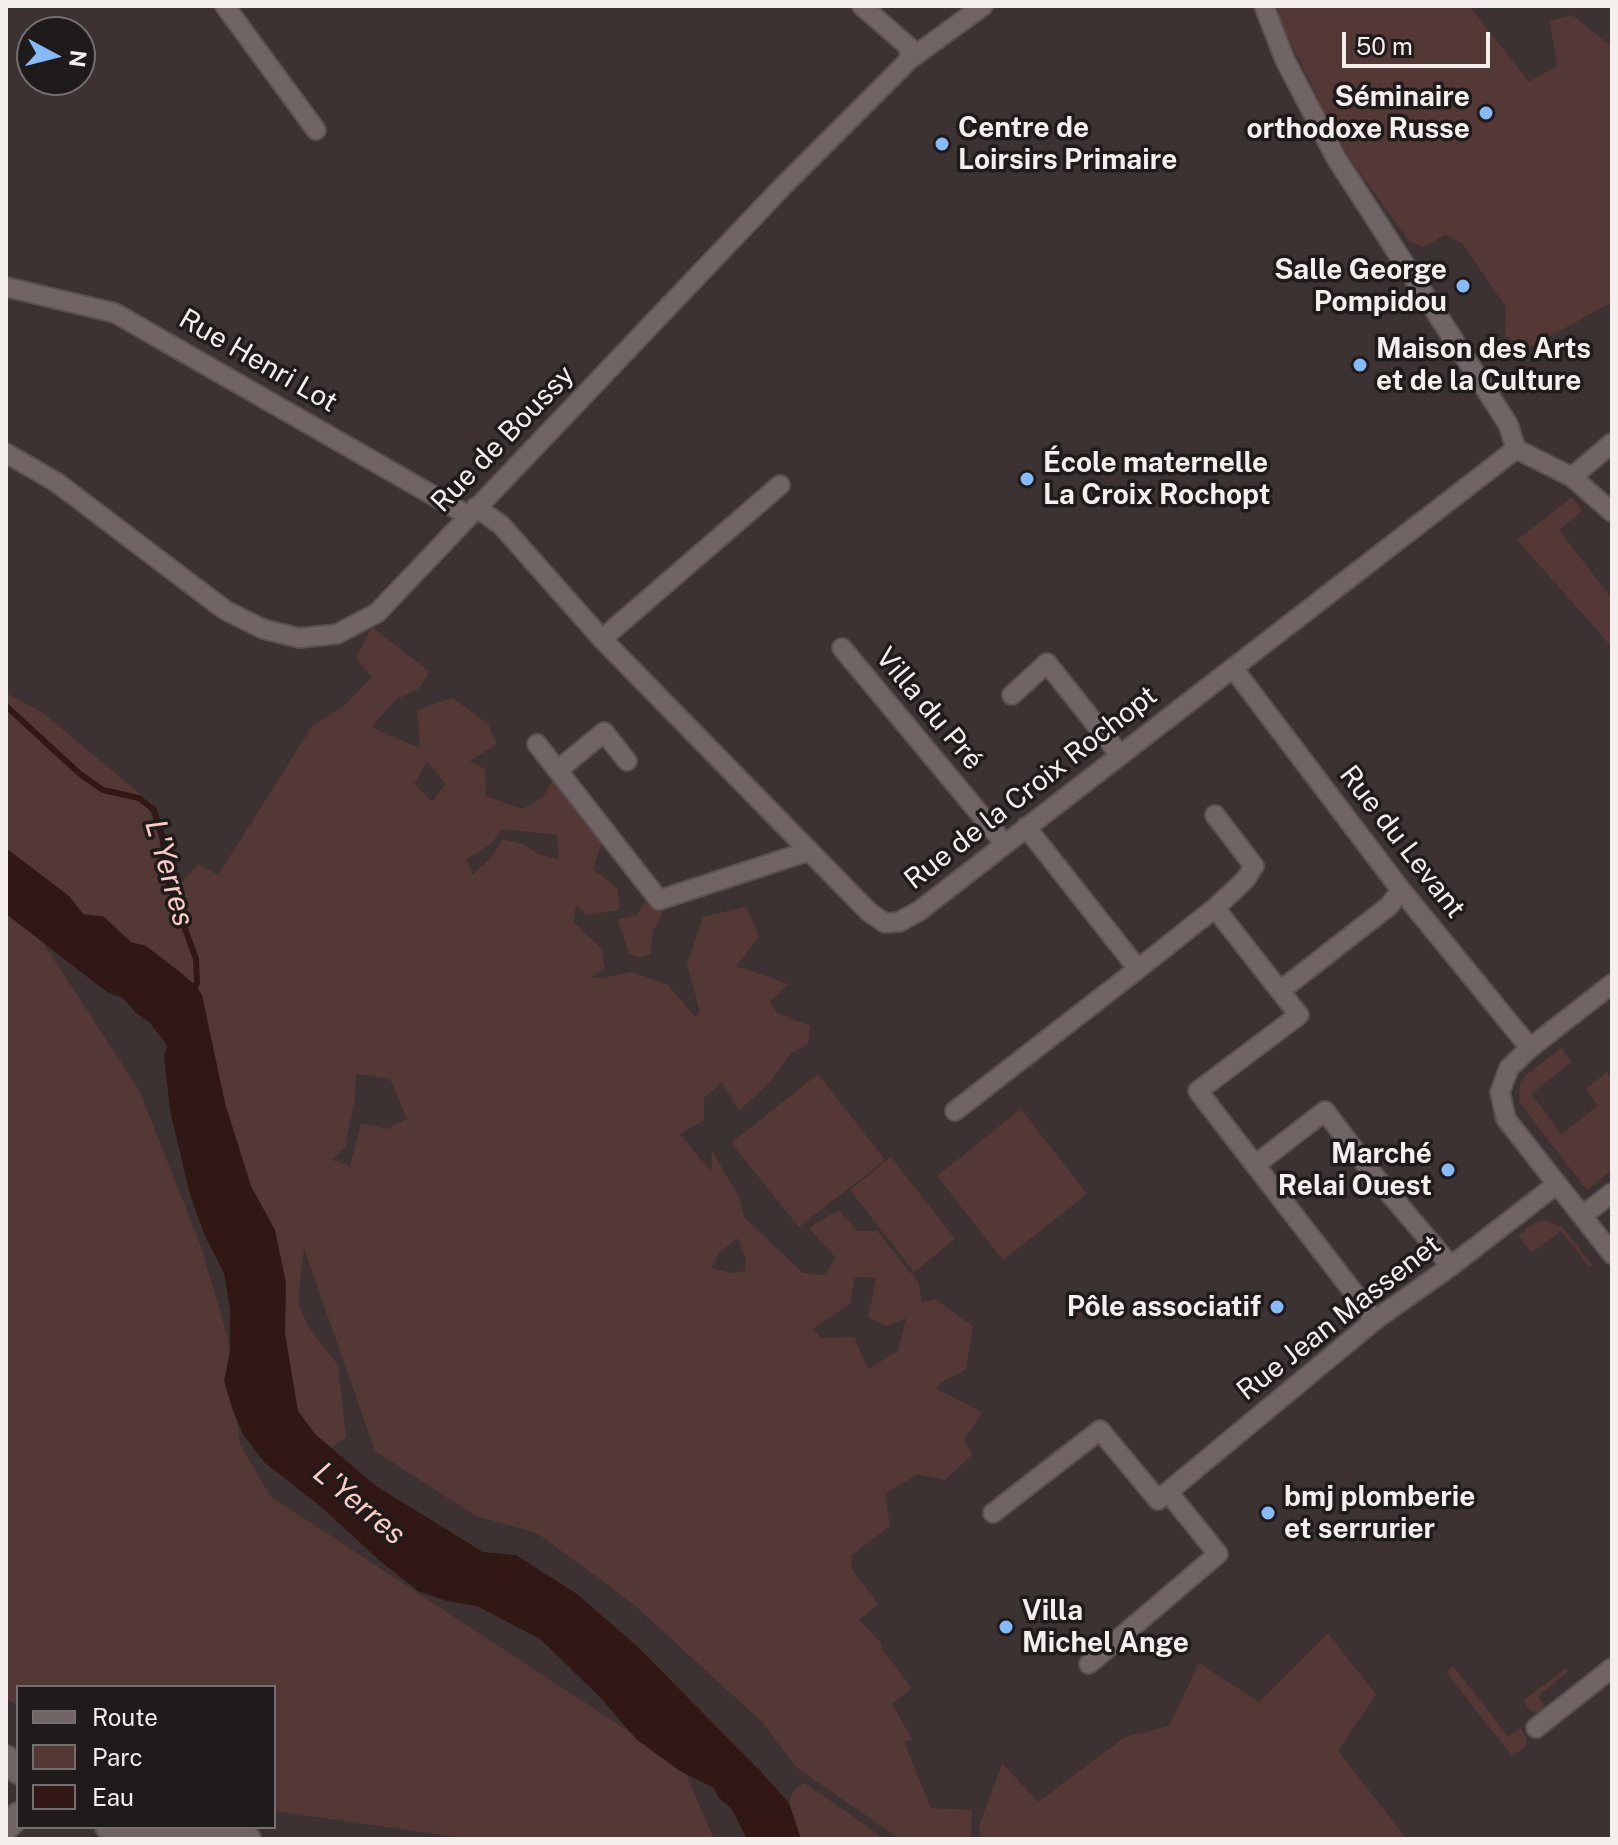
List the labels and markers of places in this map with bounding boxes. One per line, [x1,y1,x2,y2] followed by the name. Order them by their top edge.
[1246,80,1470,146] place label: Séminaire orthodoxe Russe
[1477,104,1495,122] marker: Séminaire orthodoxe Russe
[958,111,1177,177] place label: Centre de Loirsirs Primaire
[933,135,951,153] marker: Centre de Loirsirs Primaire
[1274,253,1447,319] place label: Salle George Pompidou
[1454,277,1472,295] marker: Salle George Pompidou
[1376,332,1591,398] place label: Maison des Arts et de la Culture
[1351,356,1369,374] marker: Maison des Arts et de la Culture
[1043,446,1270,512] place label: École maternelle La Croix Rochopt
[1018,470,1036,488] marker: École maternelle La Croix Rochopt
[1278,1137,1432,1203] place label: Marché Relai Ouest
[1439,1161,1457,1179] marker: Marché Relai Ouest
[1067,1290,1261,1324] place label: Pôle associatif
[1268,1298,1286,1316] marker: Pôle associatif
[1284,1480,1475,1546] place label: bmj plomberie et serrurier
[1259,1504,1277,1522] marker: bmj plomberie et serrurier
[1022,1594,1189,1660] place label: Villa Michel Ange
[997,1618,1015,1636] marker: Villa Michel Ange

